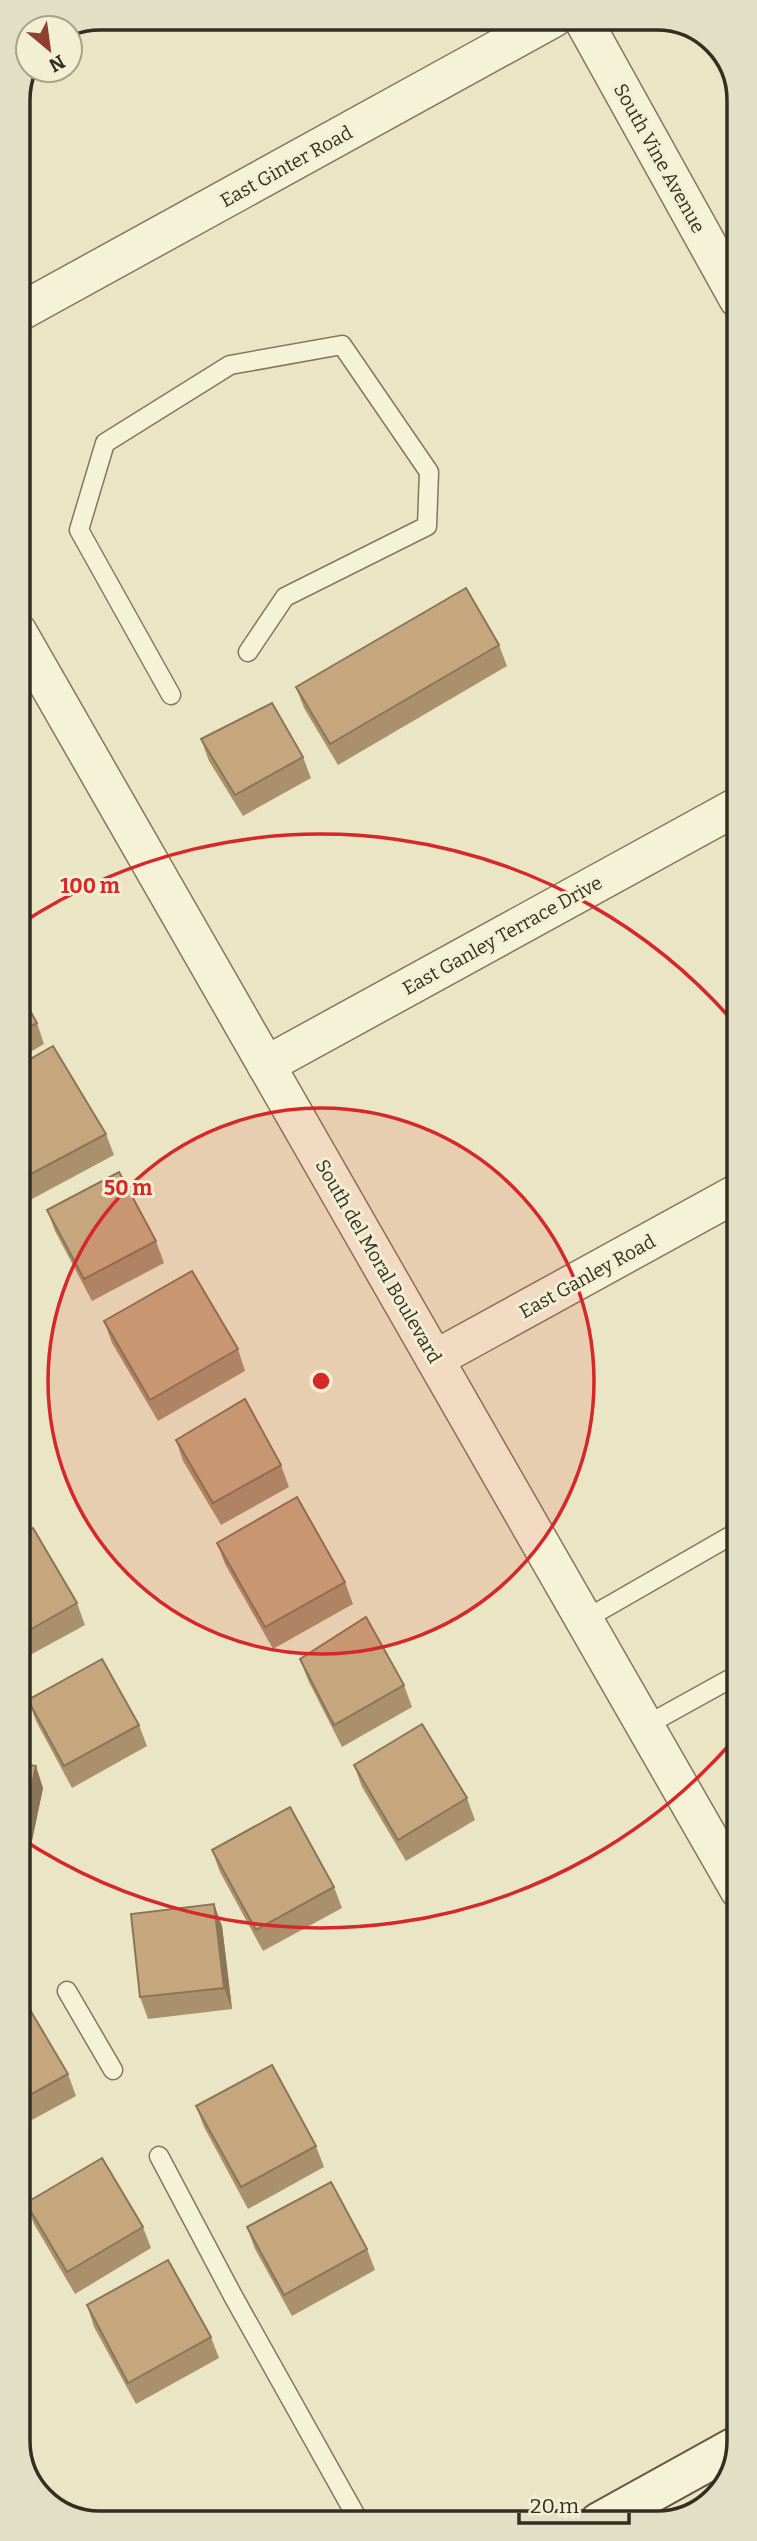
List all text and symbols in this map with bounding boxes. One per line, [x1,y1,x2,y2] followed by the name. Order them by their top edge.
[14,14,84,84] north arrow
[45,50,69,77] text: N
[609,80,710,237] street label: South Vine Avenue
[216,121,356,212] street label: East Ginter Road
[399,871,606,1000] street label: East Ganley Terrace Drive
[60,873,120,899] text: 100 m
[311,1155,446,1367] street label: South del Moral Boulevard
[104,1175,152,1201] text: 50 m
[515,1230,659,1323] street label: East Ganley Road
[309,1369,333,1393] centre of rings
[519,2482,629,2526] scale bar
[530,2493,579,2519] text: 20 m

